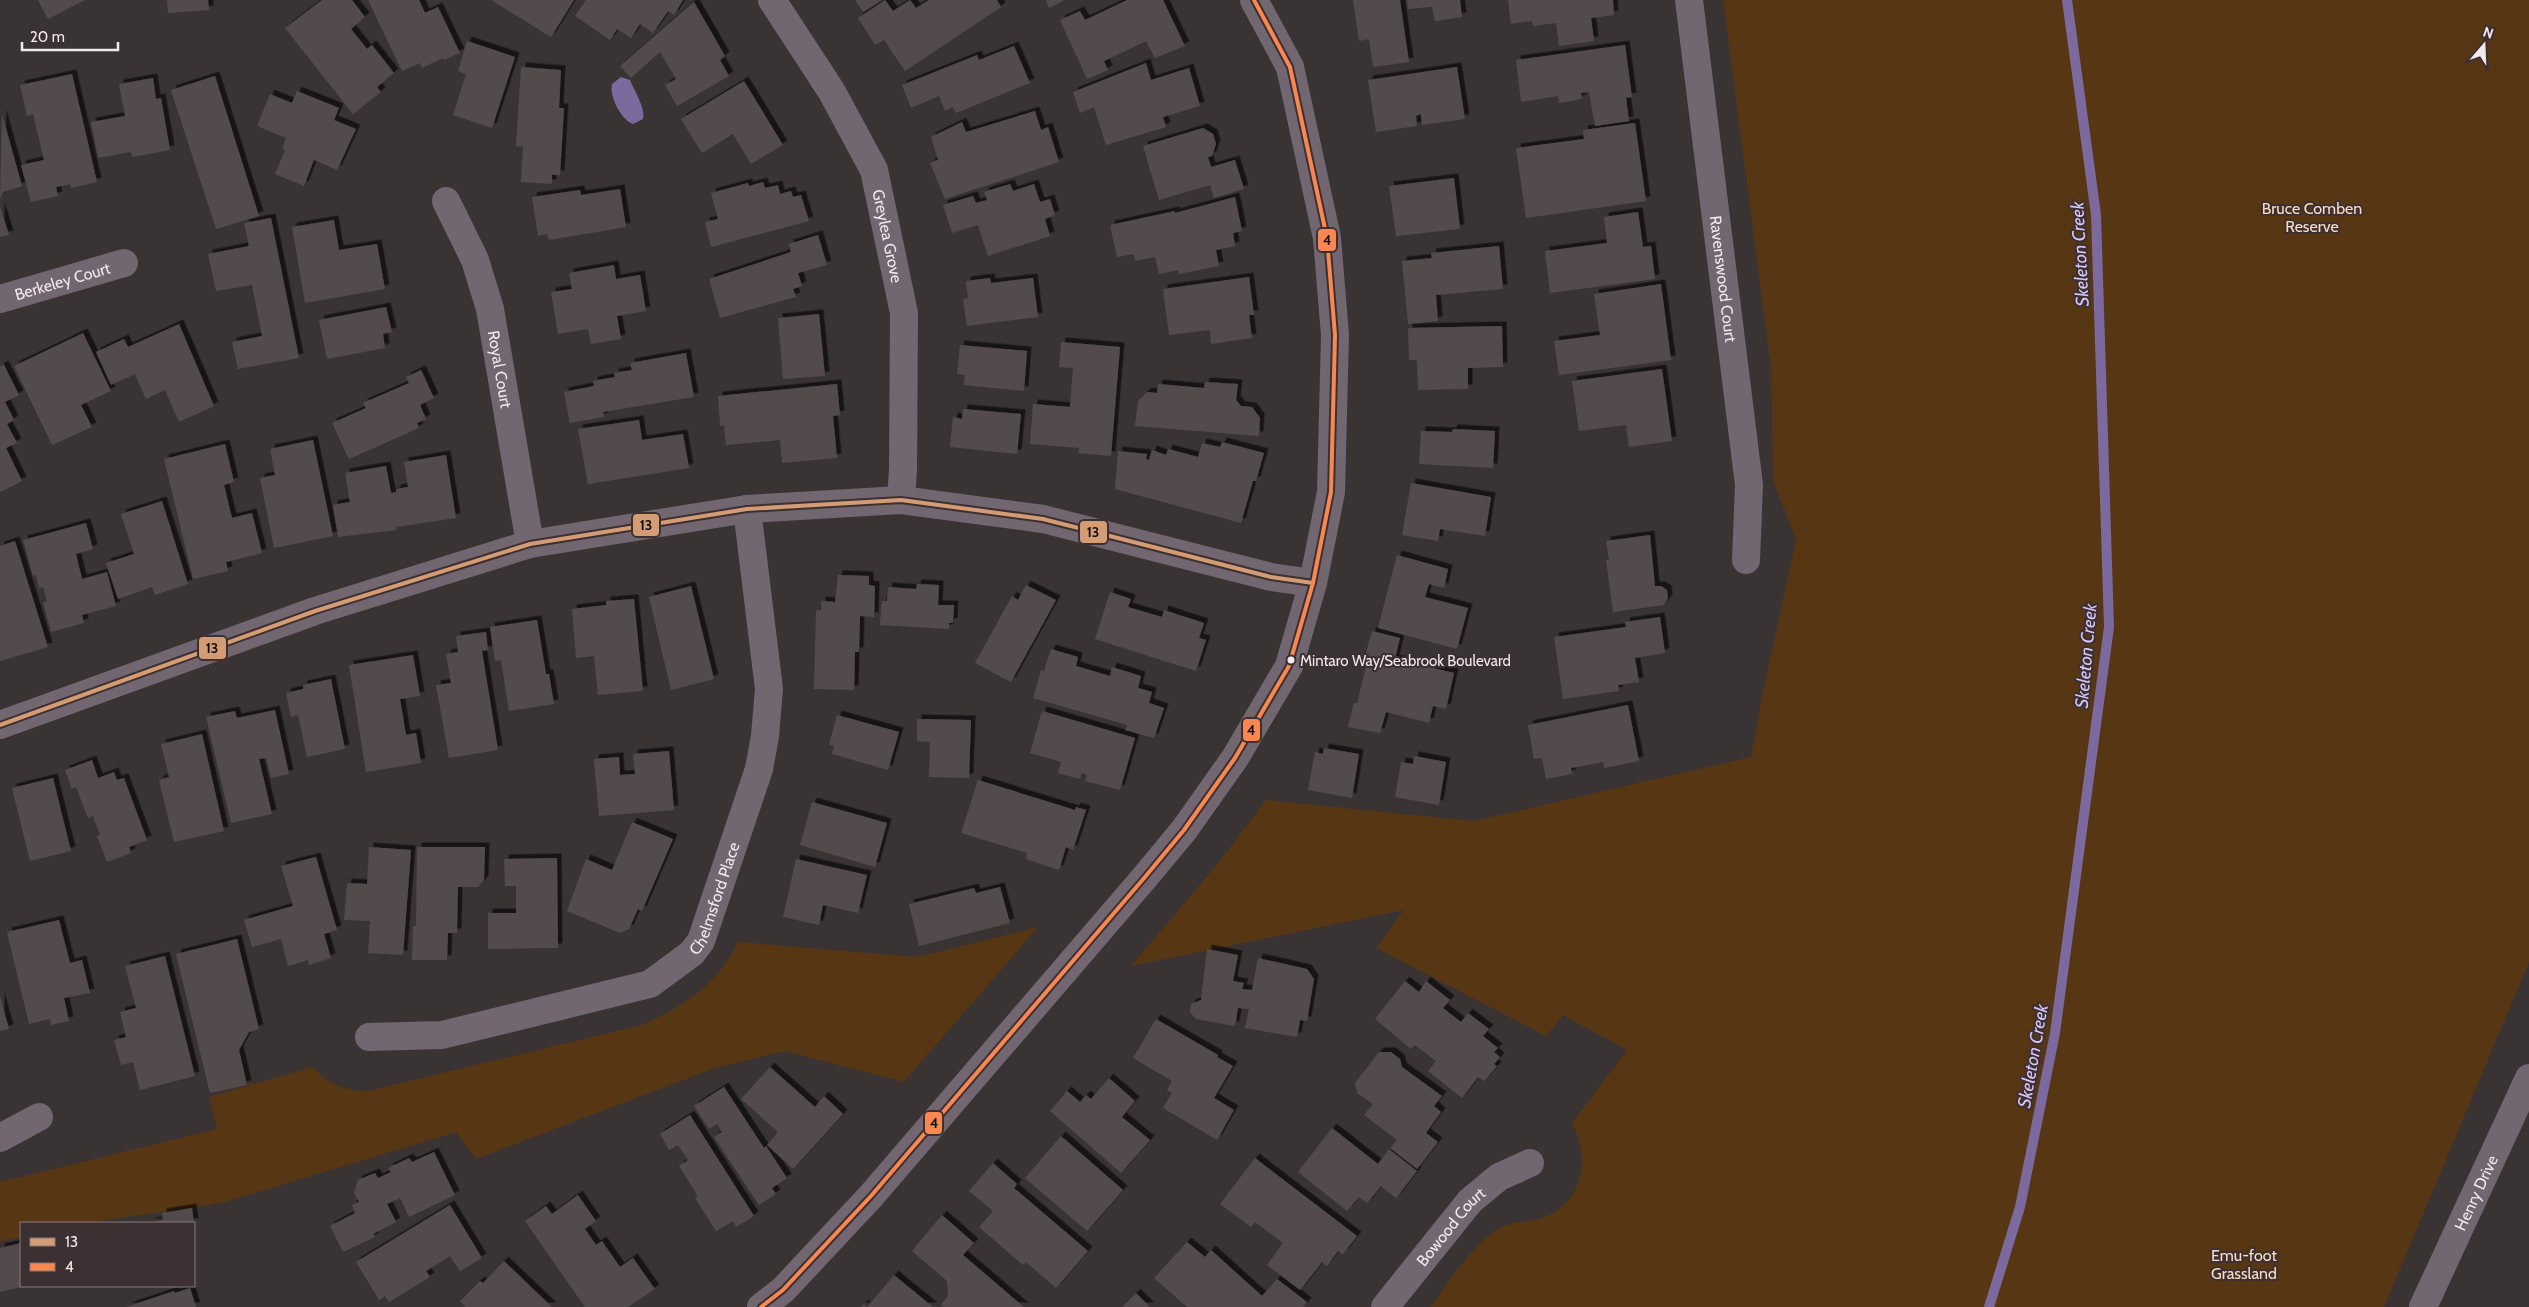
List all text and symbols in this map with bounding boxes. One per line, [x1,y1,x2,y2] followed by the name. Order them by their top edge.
[22,20,119,52] scale bar
[2459,20,2509,70] north arrow
[2481,23,2496,43] text: N
[30,28,65,46] text: 20 m
[868,188,906,285] street label: Greylea Grove
[2262,199,2362,236] park label: Bruce Comben Reserve
[2066,200,2094,307] water label: Skeleton Creek
[1706,215,1740,344] street label: Ravenswood Court
[1317,228,1337,252] line badge: 4
[1323,231,1331,249] text: 4
[13,258,113,304] street label: Berkeley Court
[484,329,516,410] street label: Royal Court
[632,513,660,537] line badge: 13
[640,516,652,534] text: 13
[1079,520,1108,544] line badge: 13
[1087,523,1099,541] text: 13
[2070,601,2102,709] water label: Skeleton Creek
[198,636,227,660] line badge: 13
[206,639,218,657] text: 13
[1300,652,1511,670] place label: Mintaro Way/Seabrook Boulevard
[1286,655,1296,665] marker: Mintaro Way/Seabrook Boulevard
[1242,718,1261,742] line badge: 4
[1247,721,1255,739] text: 4
[685,840,744,959] street label: Chelmsford Place
[2013,1001,2053,1110] water label: Skeleton Creek
[924,1111,943,1135] line badge: 4
[930,1114,938,1132] text: 4
[2451,1152,2502,1234] street label: Henry Drive
[1413,1183,1490,1270] street label: Bowood Court
[20,1222,195,1287] legend
[65,1233,78,1251] text: 13
[2211,1246,2278,1283] park label: Emu-foot Grassland
[65,1258,74,1276] text: 4

